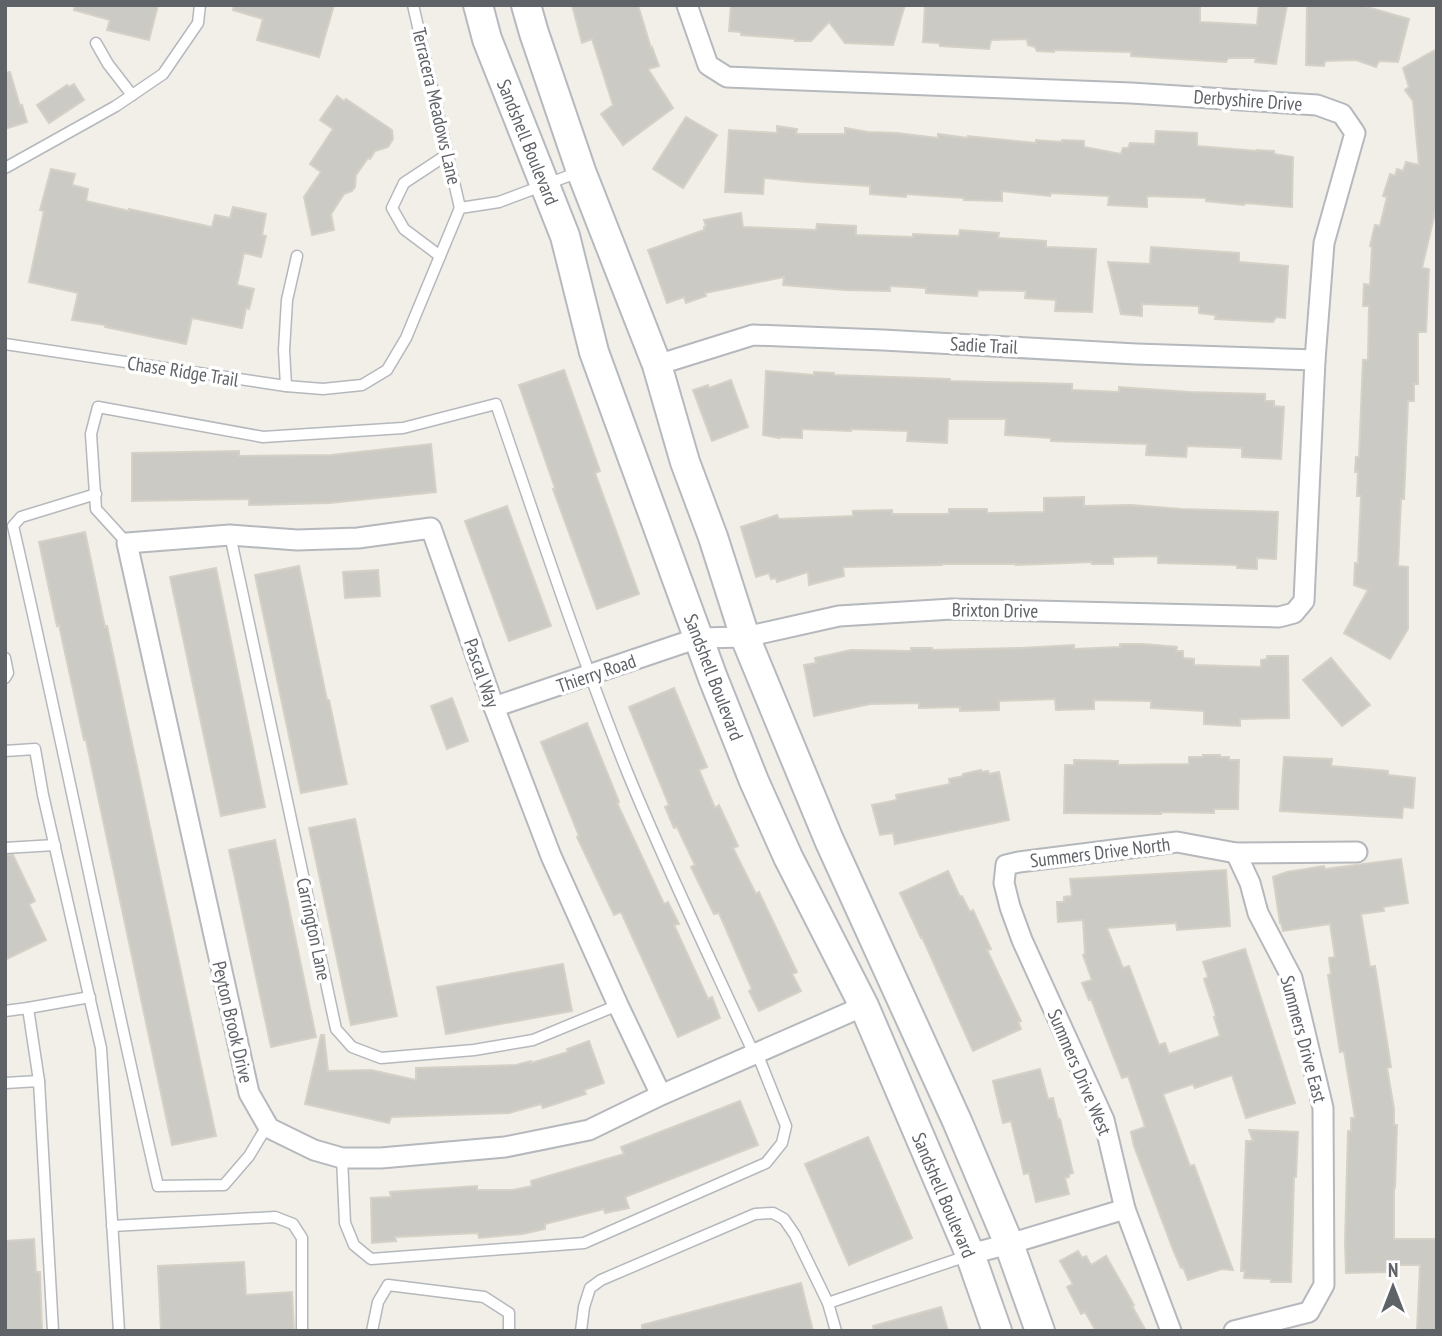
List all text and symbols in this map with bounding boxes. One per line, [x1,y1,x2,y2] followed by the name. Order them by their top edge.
[407,25,467,187] street label: Terracera Meadows Lane
[492,76,564,208] street label: Sandshell Boulevard
[1193,84,1303,116] street label: Derbyshire Drive
[950,331,1019,359] street label: Sadie Trail
[126,350,241,392] street label: Chase Ridge Trail
[952,597,1038,623] street label: Brixton Drive
[679,610,749,744] street label: Sandshell Boulevard
[459,635,505,711] street label: Pascal Way
[553,648,639,698] street label: Thierry Road
[1029,832,1171,872] street label: Summers Drive North
[291,876,337,983] street label: Carrington Lane
[207,959,259,1085] street label: Peyton Brook Drive
[1276,973,1333,1106] street label: Summers Drive East
[1043,1005,1118,1139] street label: Summers Drive West
[907,1129,981,1261] street label: Sandshell Boulevard
[1358,1252,1428,1322] north arrow
[1388,1258,1398,1282] text: N

